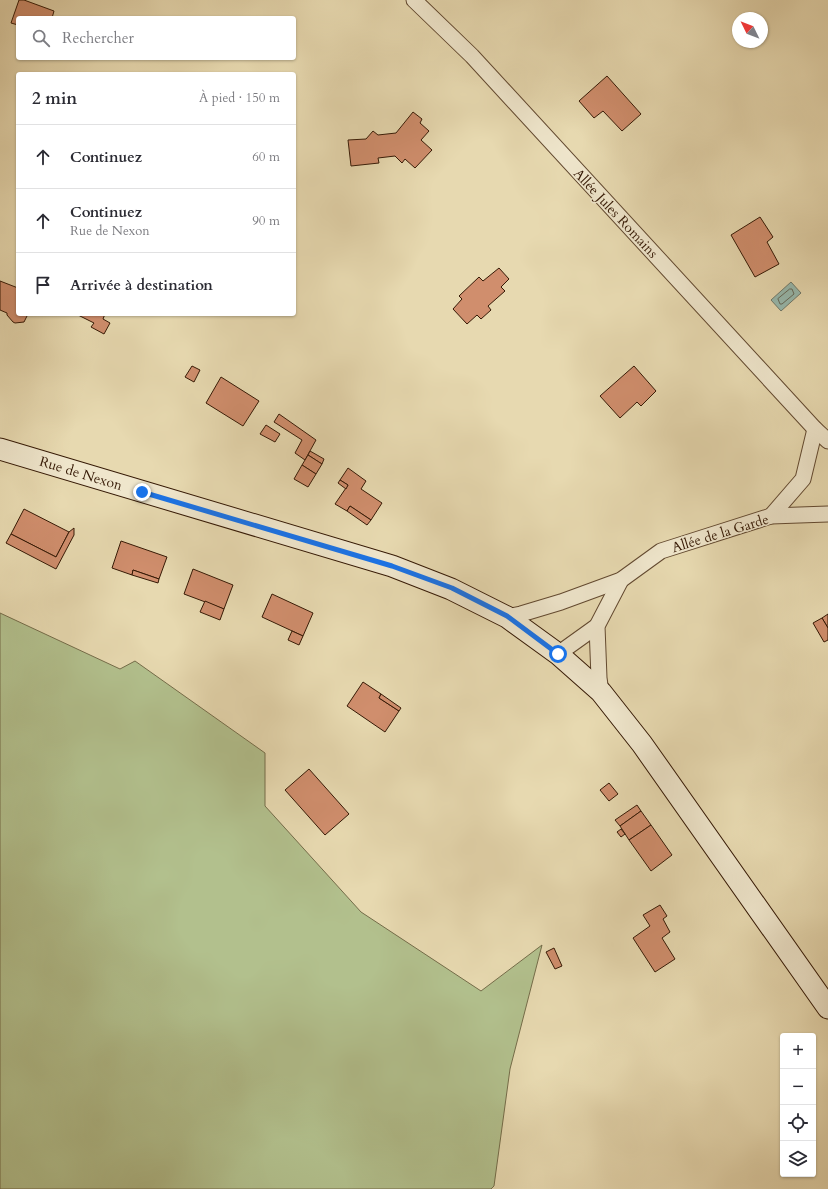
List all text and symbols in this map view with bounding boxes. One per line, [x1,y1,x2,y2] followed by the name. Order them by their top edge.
[732,12,768,48] north arrow
[16,16,296,60] search box
[30,27,52,49] icon: search
[62,28,134,48] text: Rechercher
[32,87,77,110] text: 2 min
[199,89,280,107] text: À pied · 150 m
[32,146,54,168] icon: ahead
[70,147,142,167] text: Continuez
[252,148,280,166] text: 60 m
[569,164,662,262] street label: Allée Jules Romains
[70,202,142,222] text: Continuez
[32,210,54,232] icon: ahead
[252,212,280,230] text: 90 m
[70,222,150,240] text: Rue de Nexon
[32,274,54,296] icon: arrive
[70,275,213,295] text: Arrivée à destination
[37,452,125,495] street label: Rue de Nexon
[133,483,151,501] route end
[669,510,771,557] street label: Allée de la Garde
[549,645,567,663] route start
[780,1033,816,1177] map controls
[780,1033,816,1069] button: +
[780,1069,816,1105] button: −
[780,1105,816,1141] button: locate
[780,1141,816,1177] button: layers

